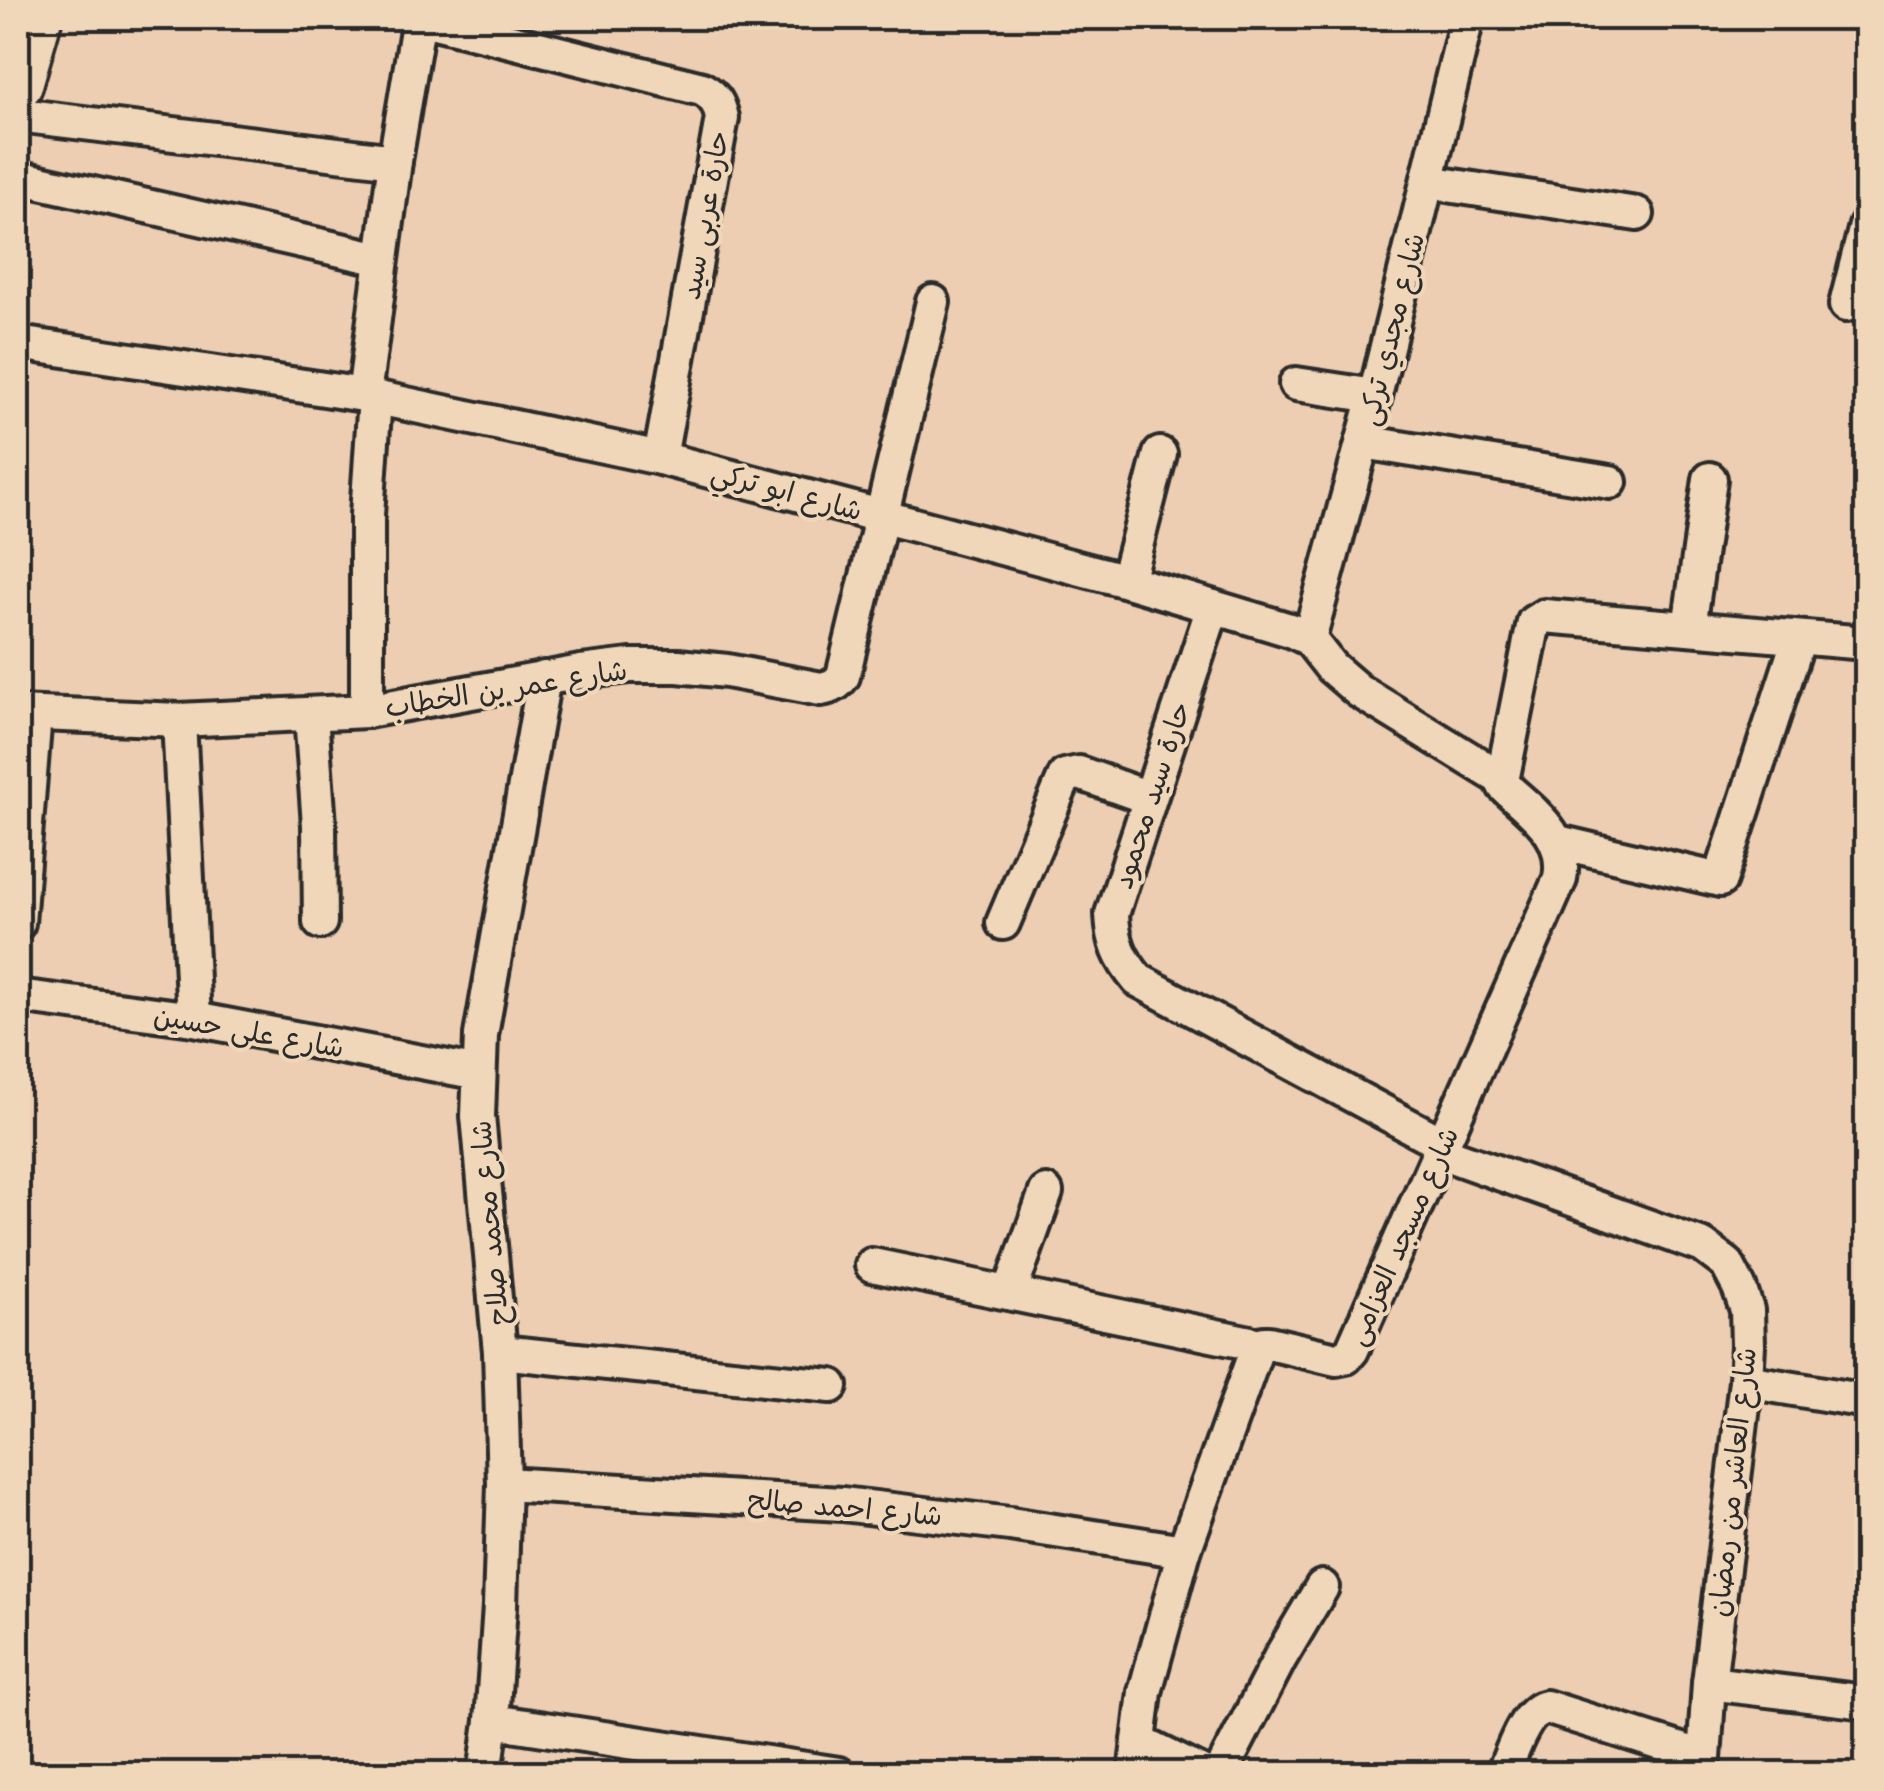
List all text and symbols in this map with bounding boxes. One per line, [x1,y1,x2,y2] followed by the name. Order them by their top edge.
[670,127,738,303] street label: حارة عربى سيد
[1349,229,1435,430] street label: شارع مجدي تركى
[706,453,867,535] street label: شارع ابو تركي
[382,650,630,727] street label: شارع عمر بن الخطاب
[1103,697,1199,893] street label: حارة سيد محمود
[151,996,347,1067] street label: شارع على حسين
[461,1119,518,1327] street label: شارع محمد صلاح
[1337,1121,1468,1352] street label: شارع مسجد العزامى
[1699,1345,1766,1619] street label: شارع العاشر من رمضان
[746,1480,944,1535] street label: شارع احمد صالح

